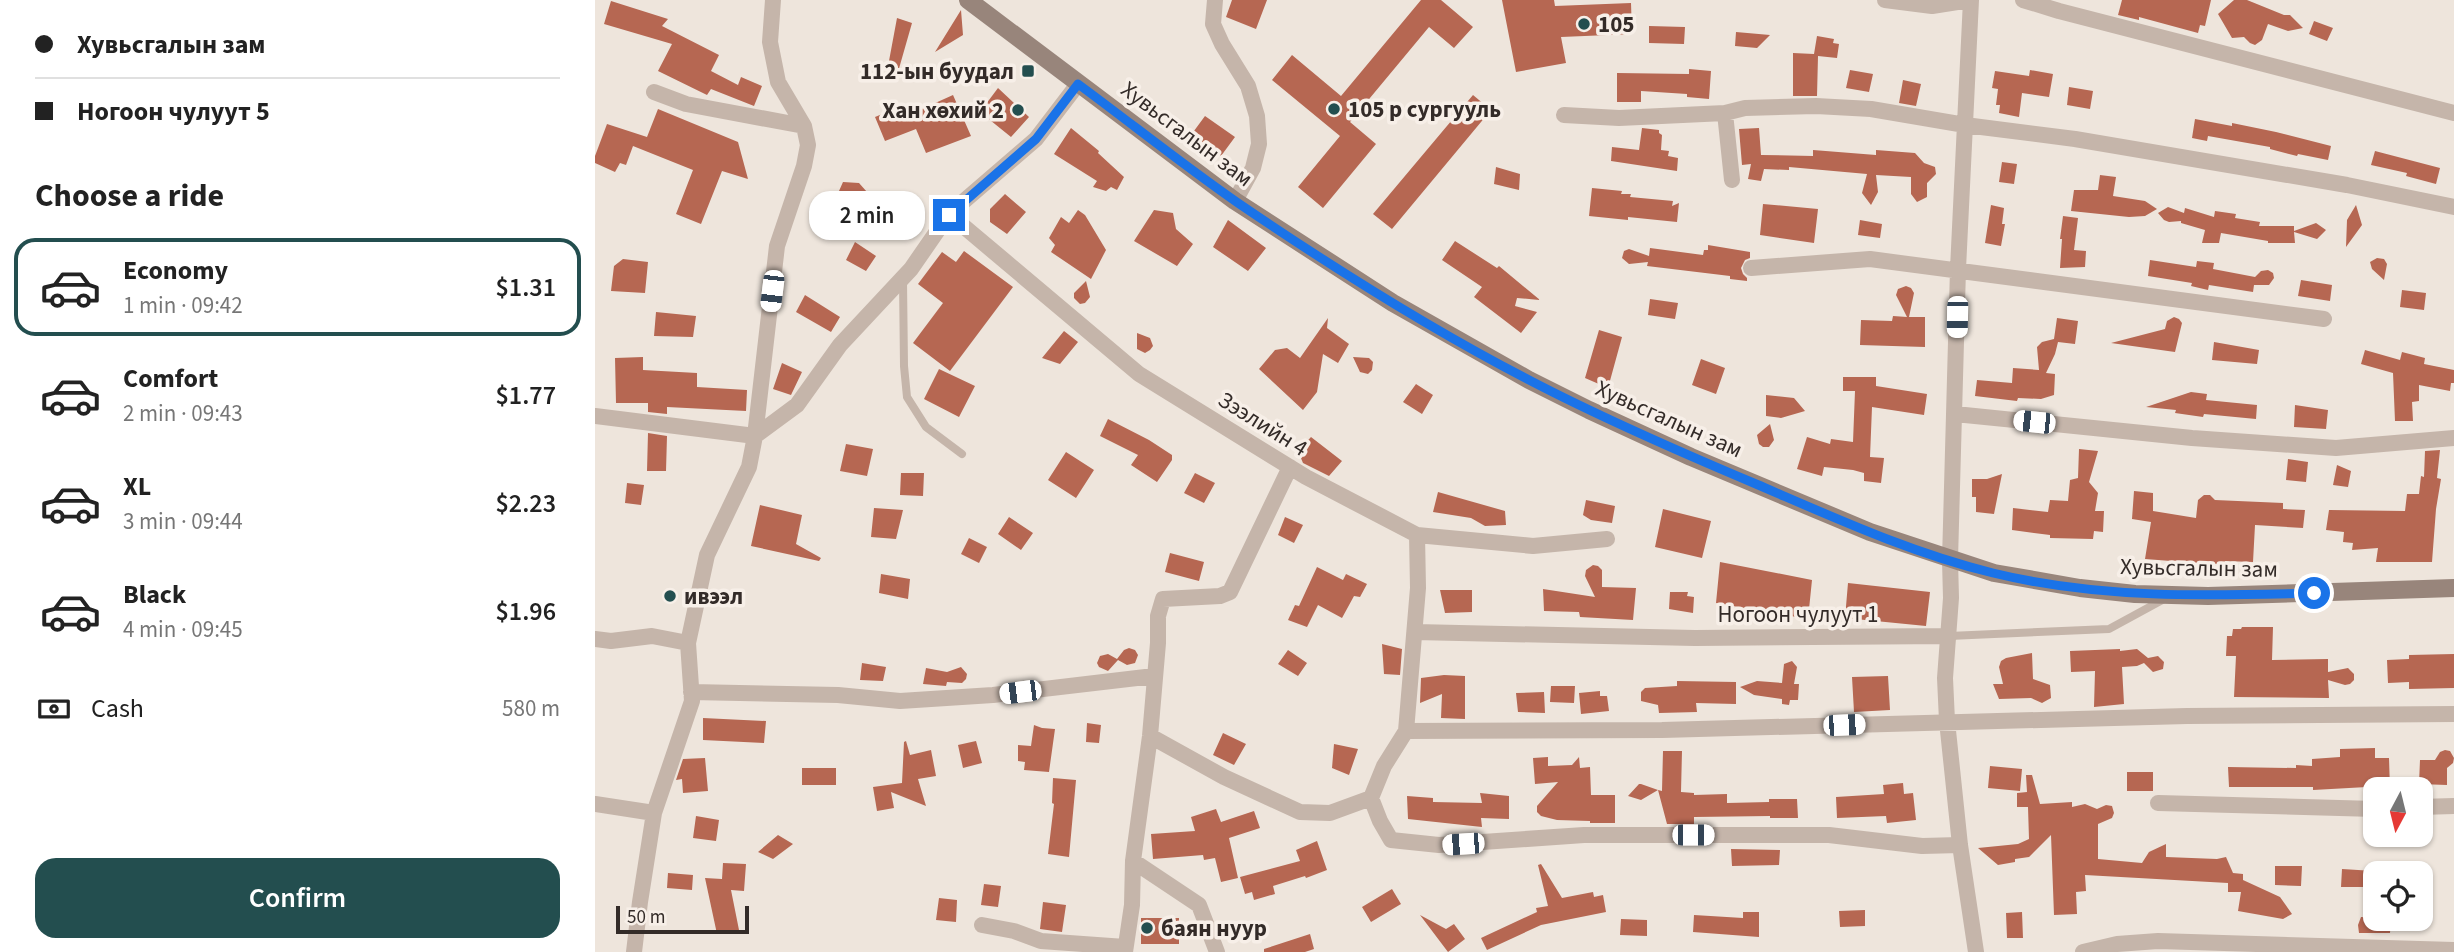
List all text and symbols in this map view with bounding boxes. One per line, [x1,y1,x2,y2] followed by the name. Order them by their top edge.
[1598,8,1634,41] place label: 105
[1576,16,1592,32] marker: 105
[77,26,266,63] text: Хувьсгалын зам
[860,55,1014,88] place label: 112-ын буудал
[1020,63,1036,79] marker: 112-ын буудал
[1114,73,1260,195] street label: Хувьсгалын зам
[77,93,270,130] text: Ногоон чулуут 5
[1348,93,1501,126] place label: 105 р сургууль
[882,94,1004,127] place label: Хан хөхий 2
[1326,101,1342,117] marker: 105 р сургууль
[1010,102,1026,118] marker: Хан хөхий 2
[35,173,224,219] text: Choose a ride
[809,190,925,240] callout: 2 min
[840,199,894,232] text: 2 min
[933,199,965,231] route end
[123,252,228,289] text: Economy
[39,256,102,319] icon: car
[495,269,556,306] text: $1.31
[760,269,785,313] car
[123,289,243,322] text: 1 min · 09:42
[1947,296,1968,338] car
[123,360,218,397] text: Comfort
[39,364,102,427] icon: car
[1590,372,1748,466] street label: Хувьсгалын зам
[495,377,556,414] text: $1.77
[1212,383,1314,465] street label: Зээлийн 4
[123,397,243,430] text: 2 min · 09:43
[2013,409,2056,435] car
[123,468,151,505] text: XL
[39,472,102,535] icon: car
[495,485,556,522] text: $2.23
[123,505,243,538] text: 3 min · 09:44
[2120,550,2278,586] street label: Хувьсгалын зам
[123,576,186,613] text: Black
[2298,577,2330,609] route start
[39,580,102,643] icon: car
[684,580,743,613] place label: ивээл
[662,588,678,604] marker: ивээл
[495,593,556,630] text: $1.96
[1717,598,1879,631] street label: Ногоон чулуут 1
[123,613,243,646] text: 4 min · 09:45
[998,679,1043,705] car
[35,690,73,728] icon: cash
[91,690,144,727] text: Cash
[502,692,560,725] text: 580 m
[1823,714,1866,736] car
[2363,777,2433,847] north arrow
[2363,777,2433,931] map controls
[1673,825,1715,846] car
[1442,832,1485,856] car
[35,858,560,938] button: Confirm
[2363,861,2433,931] button: locate
[616,903,749,935] scale bar
[627,904,665,931] text: 50 m
[1161,912,1267,945] place label: баян нуур
[1139,920,1155,936] marker: баян нуур

